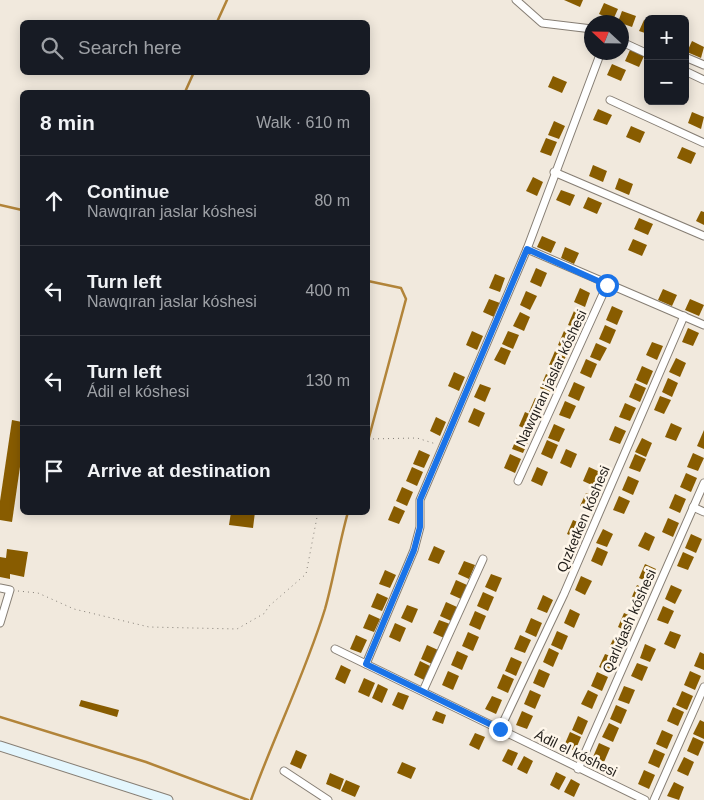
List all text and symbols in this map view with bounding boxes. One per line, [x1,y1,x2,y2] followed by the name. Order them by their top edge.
[584,15,629,60] north arrow
[644,15,689,105] map controls
[644,15,689,60] button: +
[20,20,370,75] search box
[38,34,66,62] icon: search
[78,37,182,58] text: Search here
[644,60,689,105] button: −
[40,111,95,134] text: 8 min
[256,114,350,131] text: Walk · 610 m
[87,181,169,202] text: Continue
[40,187,68,215] icon: ahead
[314,192,350,209] text: 80 m
[87,203,257,220] text: Nawqıran jaslar kóshesi
[87,271,162,292] text: Turn left
[596,274,619,297] route start
[40,277,68,305] icon: left
[306,282,350,299] text: 400 m
[87,293,257,310] text: Nawqıran jaslar kóshesi
[512,307,590,449] street label: Nawqıran jaslar kóshesi
[87,361,162,382] text: Turn left
[40,367,68,395] icon: left
[306,372,350,389] text: 130 m
[87,383,189,400] text: Ádil el kóshesi
[40,457,68,485] icon: arrive
[87,460,271,481] text: Arrive at destination
[553,463,613,575] street label: Qızketken kóshesi
[599,567,659,675] street label: Qarlıǵash kóshesi
[489,718,512,741] route end
[532,726,620,780] street label: Ádil el kóshesi

